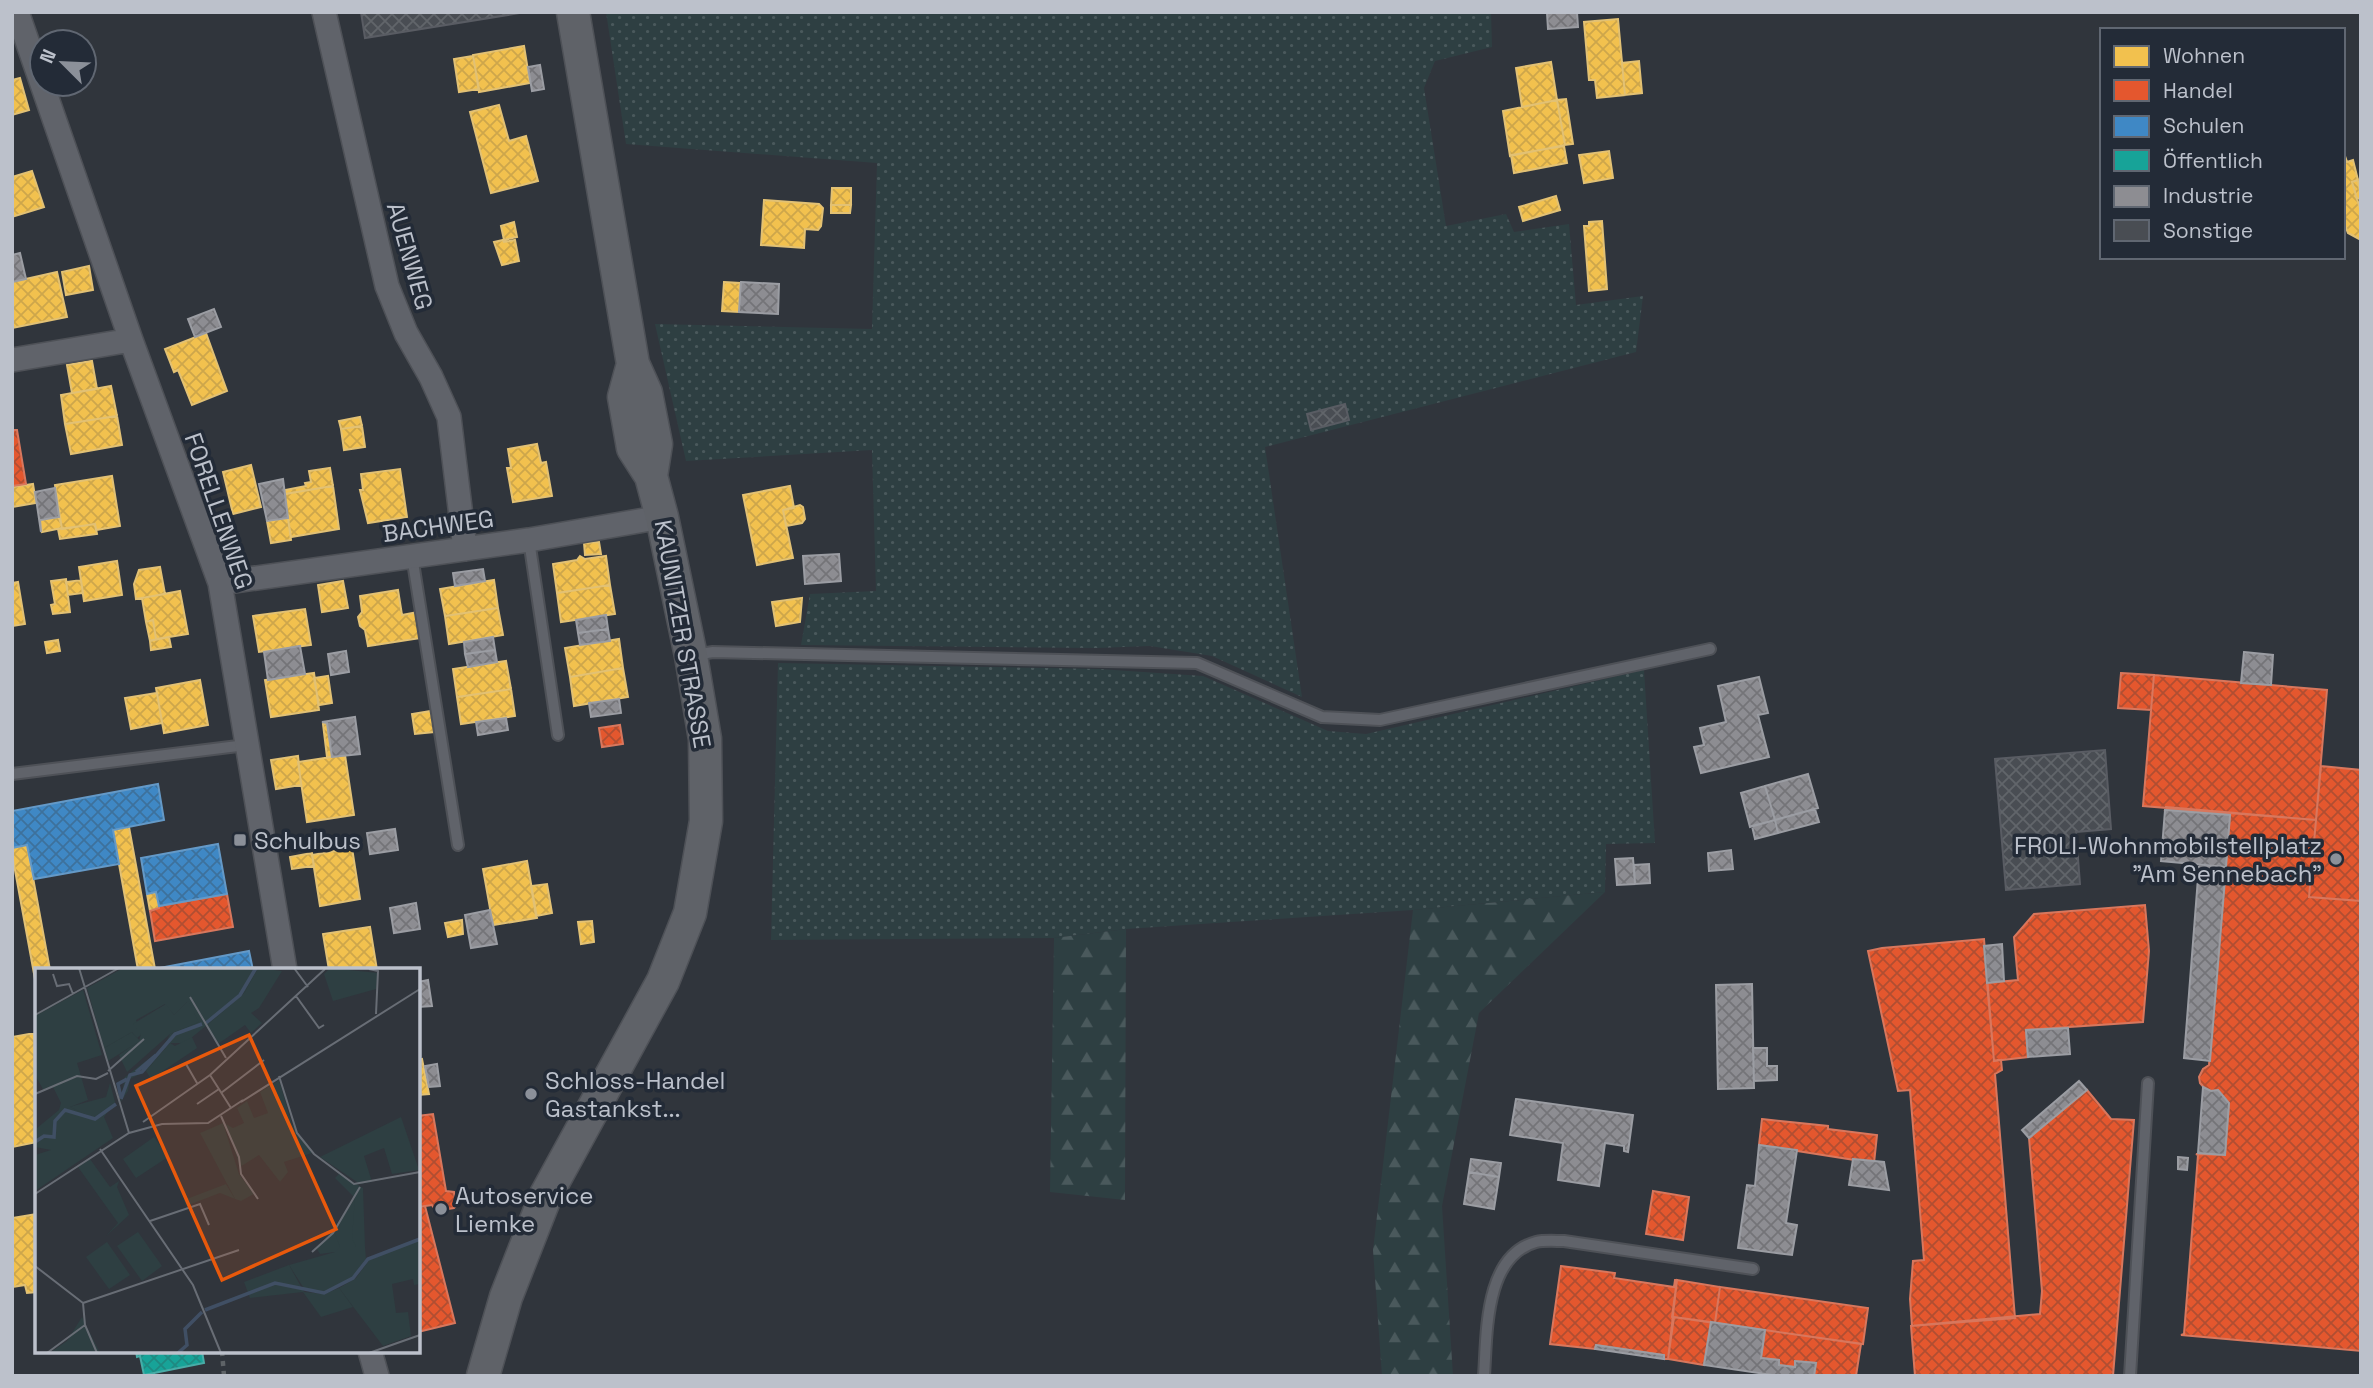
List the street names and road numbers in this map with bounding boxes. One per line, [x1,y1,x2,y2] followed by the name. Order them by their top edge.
[380,199,440,313] street label: AUENWEG
[178,429,260,593] street label: FORELLENWEG
[380,503,496,549] street label: BACHWEG
[648,517,718,751] street label: KAUNITZER STRASSE

